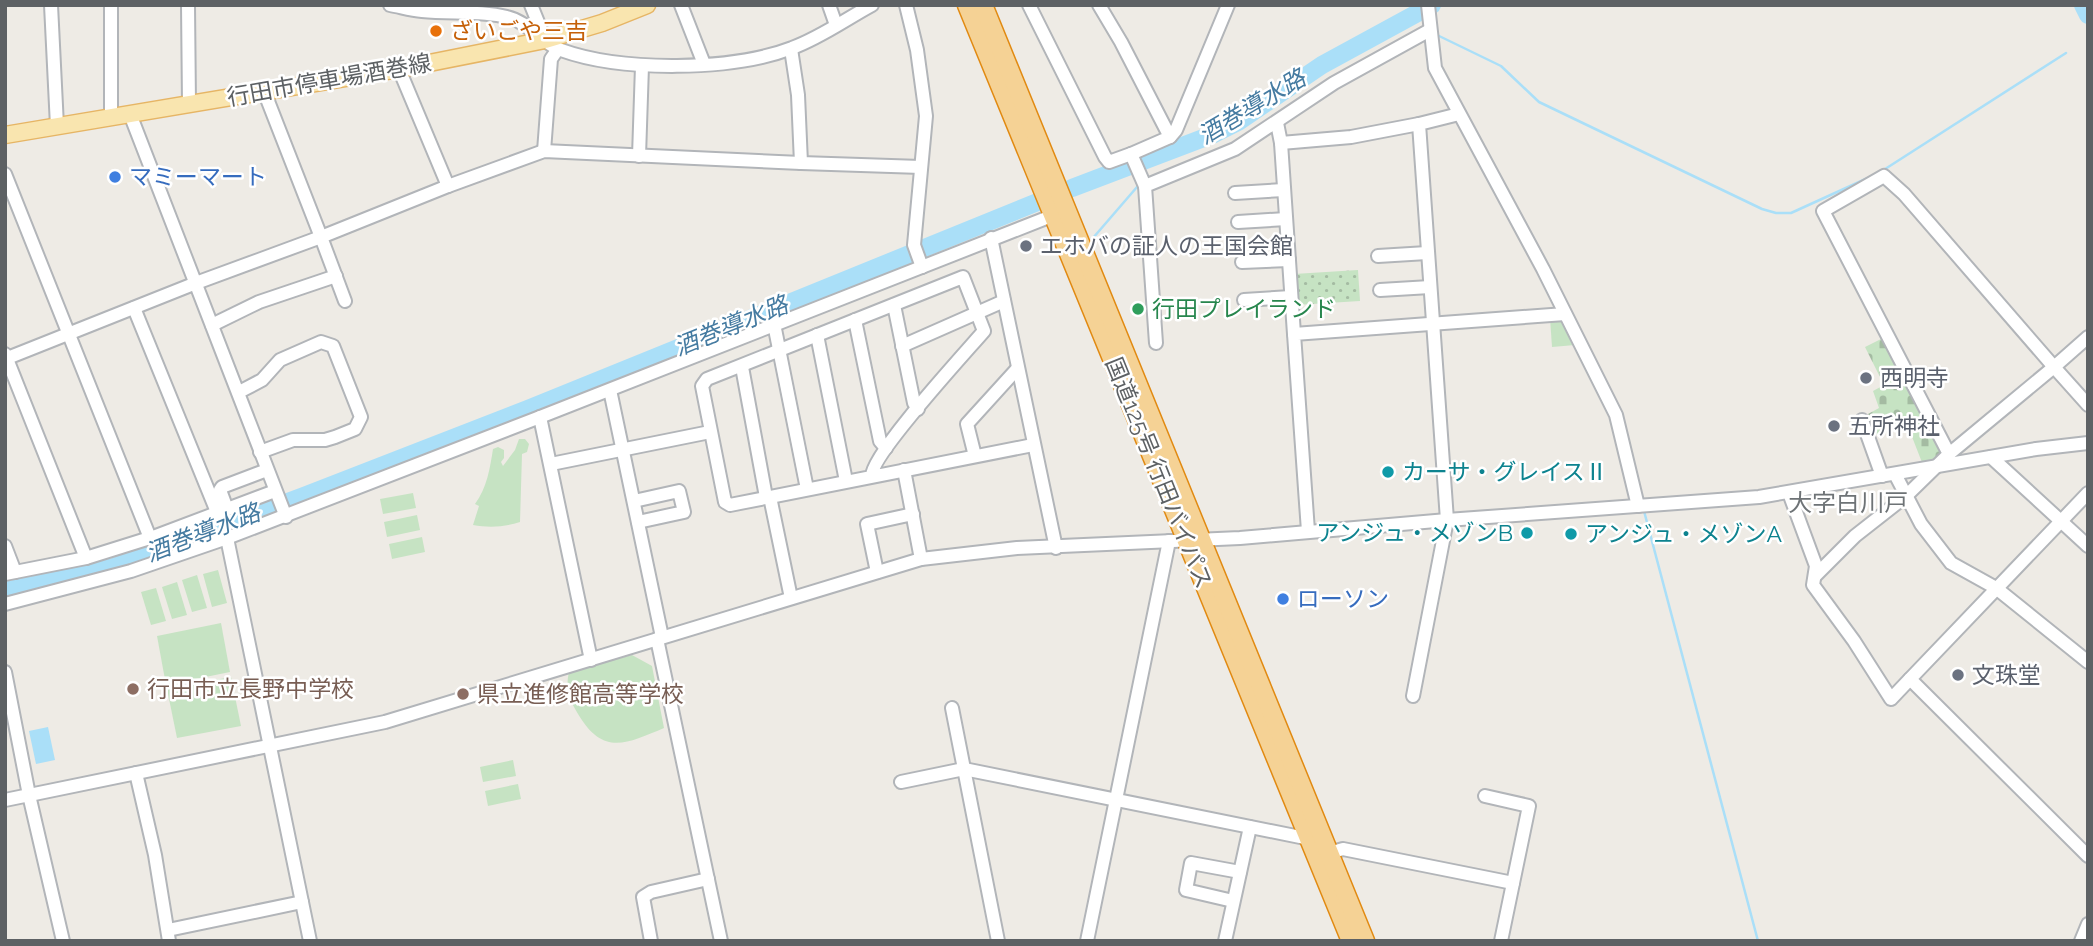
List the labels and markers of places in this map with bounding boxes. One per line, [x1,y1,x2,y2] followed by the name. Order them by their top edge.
[450,17,588,44] place label: ざいごや三吉
[428,23,444,39] marker: ざいごや三吉
[129,163,267,190] place label: マミーマート
[107,169,123,185] marker: マミーマート
[1040,232,1293,259] place label: エホバの証人の王国会館
[1018,238,1034,254] marker: エホバの証人の王国会館
[1152,295,1336,322] place label: 行田プレイランド
[1130,301,1146,317] marker: 行田プレイランド
[1880,364,1949,391] place label: 西明寺
[1858,370,1874,386] marker: 西明寺
[1848,412,1940,439] place label: 五所神社
[1826,418,1842,434] marker: 五所神社
[1402,458,1608,485] place label: カーサ・グレイスⅡ
[1380,464,1396,480] marker: カーサ・グレイスⅡ
[1316,519,1513,546] place label: アンジュ・メゾンB
[1585,520,1782,547] place label: アンジュ・メゾンA
[1519,525,1535,541] marker: アンジュ・メゾンB
[1563,526,1579,542] marker: アンジュ・メゾンA
[1297,585,1389,612] place label: ローソン
[1275,591,1291,607] marker: ローソン
[1972,661,2041,688] place label: 文珠堂
[1950,667,1966,683] marker: 文珠堂
[147,675,354,702] place label: 行田市立長野中学校
[477,680,684,707] place label: 県立進修館高等学校
[125,681,141,697] marker: 行田市立長野中学校
[455,686,471,702] marker: 県立進修館高等学校

